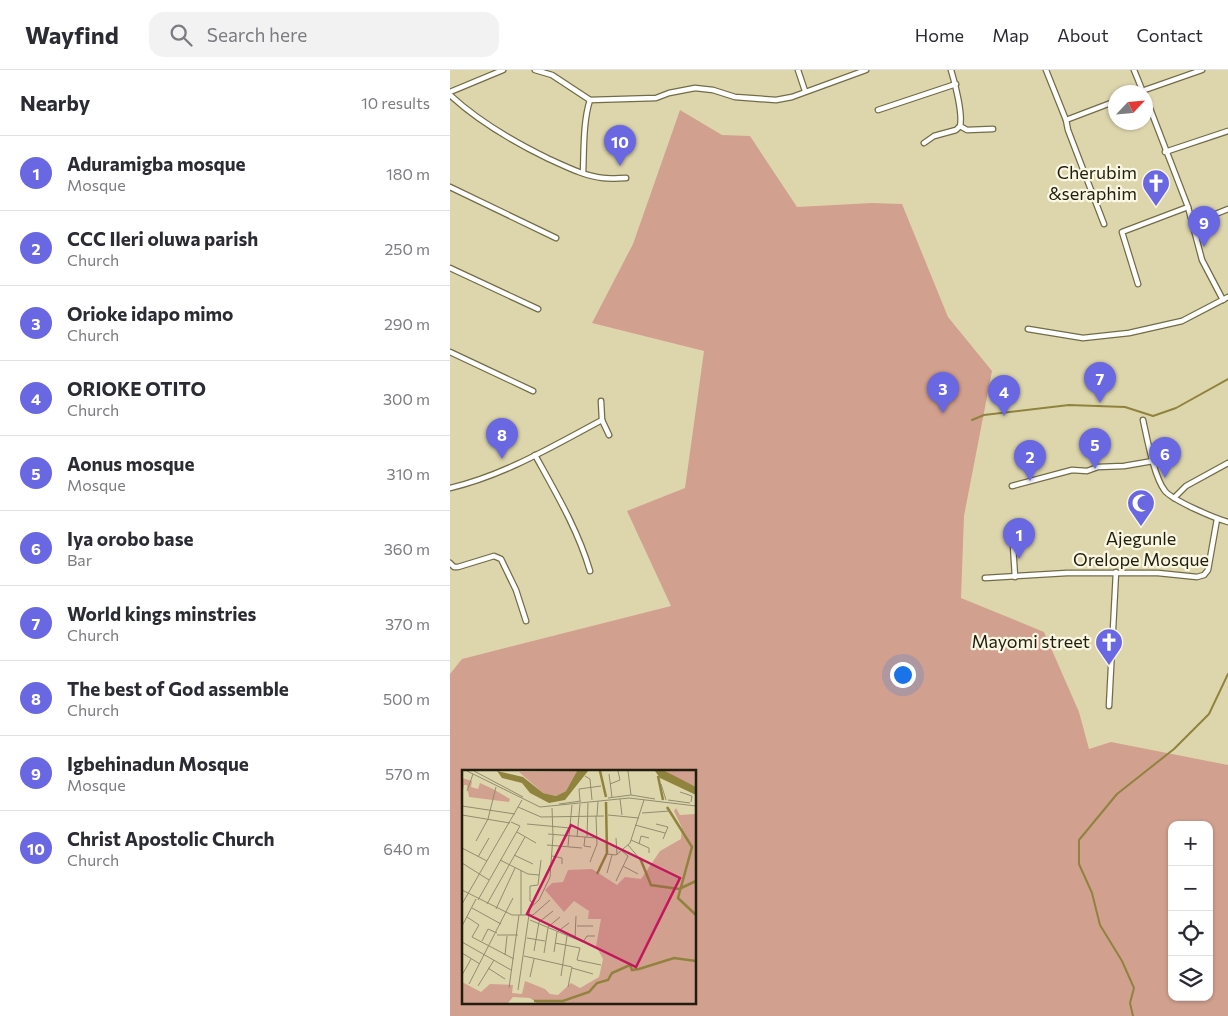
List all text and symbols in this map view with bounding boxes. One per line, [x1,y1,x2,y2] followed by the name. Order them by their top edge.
[149,12,499,57] search box
[25,20,119,49] text: Wayfind
[167,21,195,49] icon: search
[207,23,307,46] text: Search here
[915,24,964,46] text: Home
[992,24,1029,46] text: Map
[1057,24,1109,46] text: About
[1137,24,1203,46] text: Contact
[1108,85,1153,130] north arrow
[20,90,90,115] text: Nearby
[361,93,430,112] text: 10 results
[604,125,636,166] pin: 10
[67,152,246,175] text: Aduramigba mosque
[1048,161,1137,204] place label: Cherubim &seraphim
[32,164,40,183] text: 1
[386,164,430,183] text: 180 m
[1141,168,1171,207] church icon: Cherubim &seraphim
[67,175,126,194] text: Mosque
[1188,206,1220,247] pin: 9
[67,227,258,250] text: CCC Ileri oluwa parish
[31,239,41,258] text: 2
[384,239,430,258] text: 250 m
[67,250,119,269] text: Church
[67,302,233,325] text: Orioke idapo mimo
[31,314,41,333] text: 3
[384,314,430,333] text: 290 m
[67,325,119,344] text: Church
[1084,362,1116,403] pin: 7
[927,372,959,413] pin: 3
[988,375,1020,416] pin: 4
[67,377,206,400] text: ORIOKE OTITO
[31,389,41,408] text: 4
[383,389,430,408] text: 300 m
[67,400,119,419] text: Church
[486,418,518,459] pin: 8
[1079,428,1111,469] pin: 5
[1149,437,1181,478] pin: 6
[1014,440,1046,481] pin: 2
[67,452,194,475] text: Aonus mosque
[31,464,41,483] text: 5
[387,464,430,483] text: 310 m
[67,475,126,494] text: Mosque
[1126,488,1156,527] mosque icon: Ajegunle Orelope Mosque
[1003,518,1035,559] pin: 1
[67,527,194,550] text: Iya orobo base
[1073,527,1209,570] place label: Ajegunle Orelope Mosque
[31,539,41,558] text: 6
[384,539,430,558] text: 360 m
[67,550,92,569] text: Bar
[67,602,256,625] text: World kings minstries
[32,614,40,633] text: 7
[385,614,430,633] text: 370 m
[67,625,119,644] text: Church
[1094,627,1124,666] church icon: Mayomi street
[972,630,1090,652] place label: Mayomi street
[890,662,916,688] your location
[67,677,289,700] text: The best of God assemble
[31,689,41,708] text: 8
[383,689,430,708] text: 500 m
[67,700,119,719] text: Church
[67,752,249,775] text: Igbehinadun Mosque
[31,764,41,783] text: 9
[385,764,430,783] text: 570 m
[462,770,696,1004] inset map
[67,775,126,794] text: Mosque
[1168,821,1213,1001] map controls
[1168,821,1213,866] button: +
[67,827,275,850] text: Christ Apostolic Church
[27,839,45,858] text: 10
[383,839,430,858] text: 640 m
[67,850,119,869] text: Church
[1168,866,1213,911] button: −
[1168,911,1213,956] button: locate
[1168,956,1213,1001] button: layers

